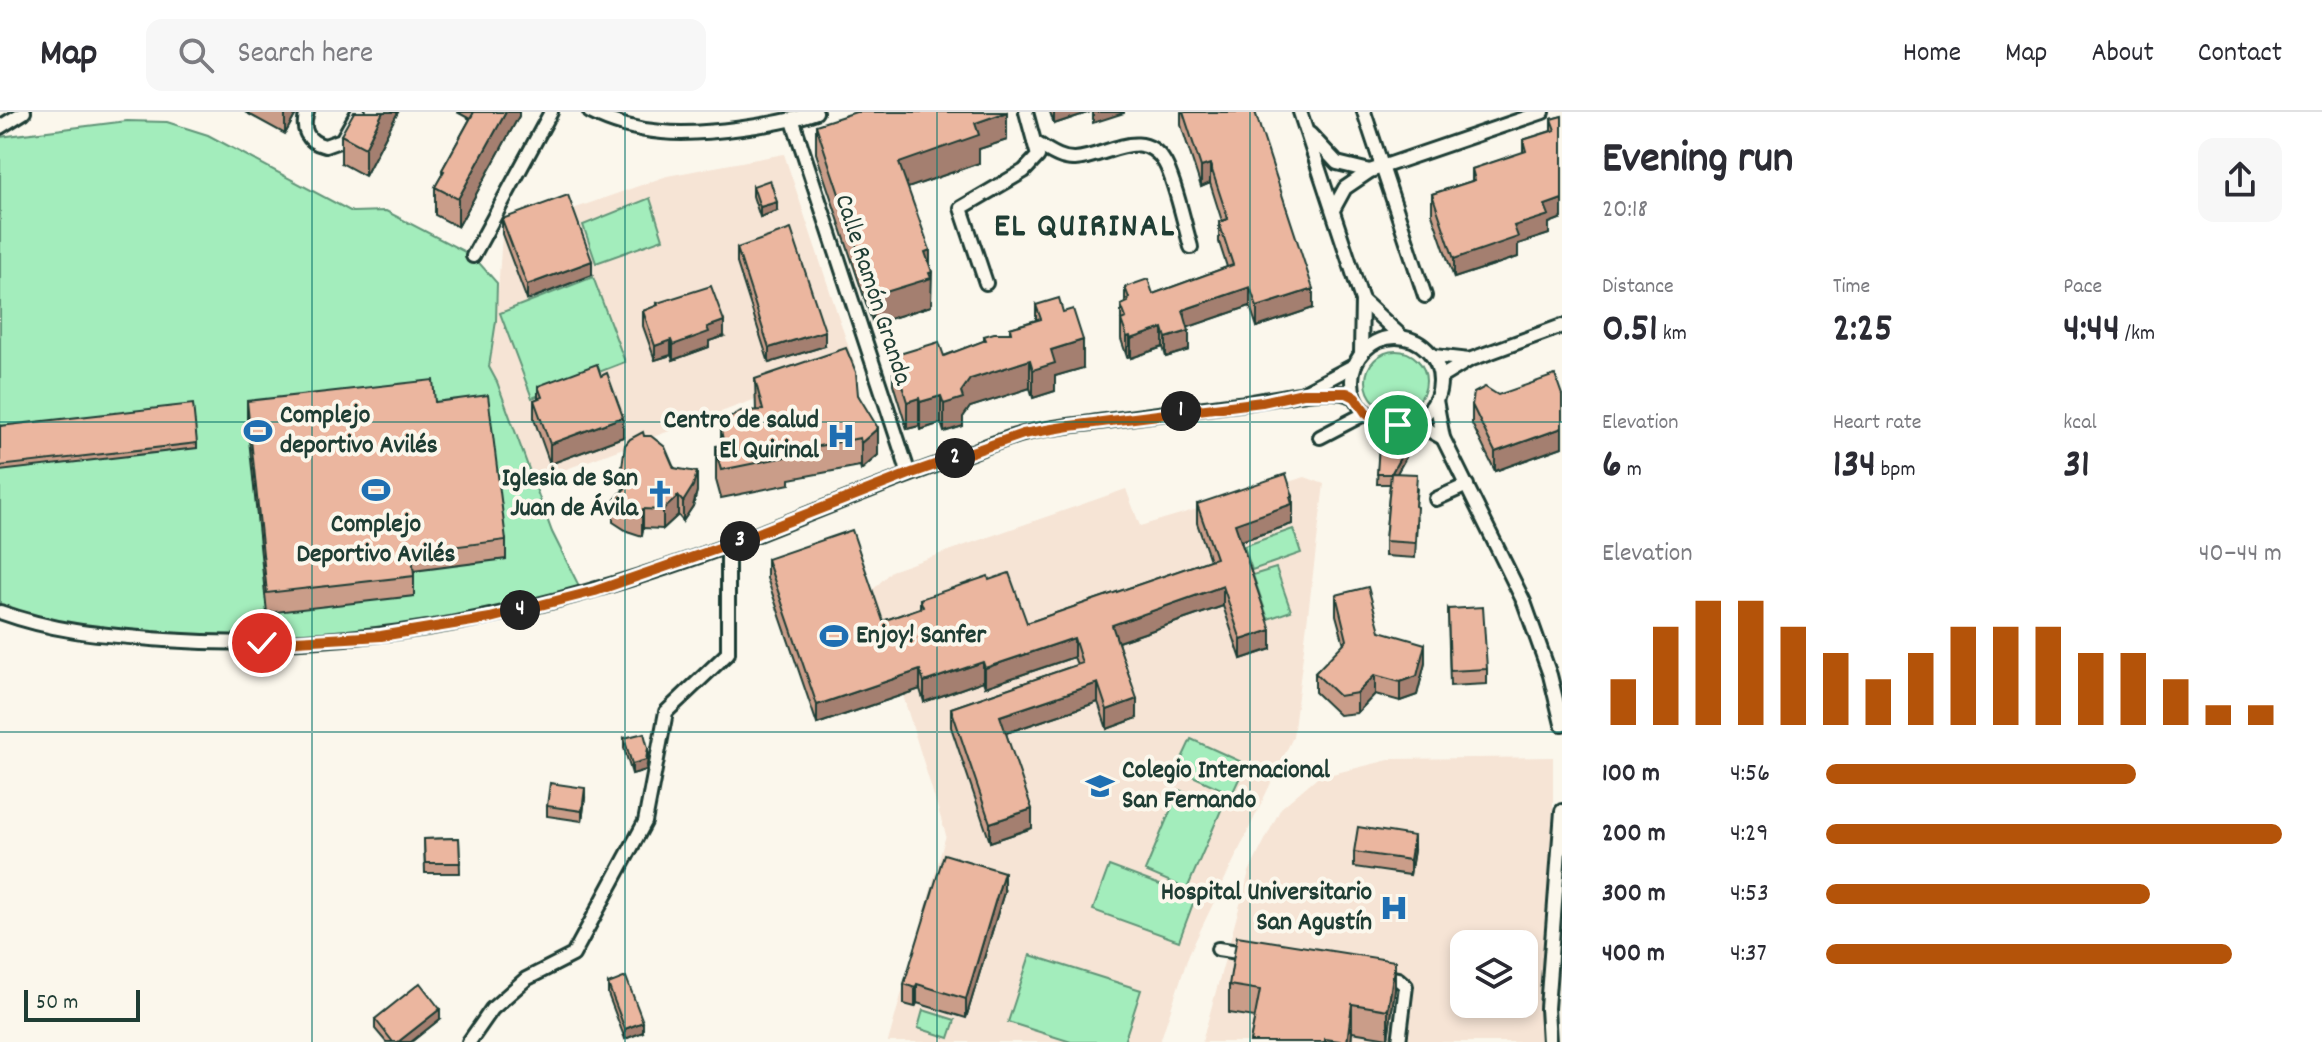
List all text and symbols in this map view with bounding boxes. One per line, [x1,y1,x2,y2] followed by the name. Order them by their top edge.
[146,19,706,91] search box
[40,28,98,83] text: Map
[174,33,218,77] icon: search
[238,34,373,77] text: Search here
[1903,35,1961,75] text: Home
[2005,35,2047,75] text: Map
[2091,35,2154,75] text: About
[2198,35,2282,75] text: Contact
[1602,130,1793,193] text: Evening run
[2198,138,2282,222] button: share
[824,190,921,391] street label: Calle Ramón Granda
[1602,192,1648,229] text: 20:18
[994,204,1176,253] district label: EL QUIRINAL
[1602,272,1674,303] text: Distance
[1833,272,1870,303] text: Time
[2063,272,2102,303] text: Pace
[1602,303,1658,360] text: 0.51
[1833,303,1893,360] text: 2:25
[2063,303,2120,360] text: 4:44
[1658,319,1687,350] text: km
[2120,319,2155,350] text: /km
[1161,391,1201,431] pin: 1
[1364,391,1432,459] pin
[1179,395,1183,426] text: 1
[280,398,438,465] place label: Complejo deportivo Avilés
[664,403,820,470] place label: Centro de salud El Quirinal
[1376,403,1420,447] icon: arrive
[1602,408,1679,439] text: Elevation
[1833,408,1922,439] text: Heart rate
[2063,408,2097,439] text: kcal
[243,416,273,446] sports icon: Complejo deportivo Avilés
[826,421,856,451] hospital icon: Centro de salud El Quirinal
[935,438,975,478] pin: 2
[1602,439,1622,496] text: 6
[1833,439,1876,496] text: 134
[2063,439,2090,496] text: 31
[950,442,960,473] text: 2
[1622,455,1642,486] text: m
[1876,455,1916,486] text: bpm
[502,461,639,528] place label: Iglesia de San Juan de Ávila
[361,475,391,505] sports icon: Complejo Deportivo Avilés
[645,479,675,509] church icon: Iglesia de San Juan de Ávila
[297,507,456,574] place label: Complejo Deportivo Avilés
[720,521,760,561] pin: 3
[735,525,745,556] text: 3
[1602,536,1692,573] text: Elevation
[2199,536,2282,573] text: 40–44 m
[500,590,540,630] pin: 4
[515,594,525,625] text: 4
[228,609,296,677] pin
[856,618,987,655] place label: Enjoy! Sanfer
[240,621,284,665] icon: check
[819,621,849,651] sports icon: Enjoy! Sanfer
[1122,753,1331,820] place label: Colegio Internacional San Fernando
[1602,756,1660,793] text: 100 m
[1730,756,1770,793] text: 4:56
[1085,771,1115,801] school or university icon: Colegio Internacional San Fernando
[1602,816,1666,853] text: 200 m
[1730,816,1768,853] text: 4:29
[1161,875,1372,942] place label: Hospital Universitario San Agustín
[1602,876,1666,913] text: 300 m
[1730,876,1769,913] text: 4:53
[1379,893,1409,923] hospital icon: Hospital Universitario San Agustín
[1450,930,1538,1018] map controls
[1450,930,1538,1018] button: layers
[1602,936,1665,973] text: 400 m
[1730,936,1767,973] text: 4:37
[24,986,140,1022] scale bar
[36,988,78,1019] text: 50 m

